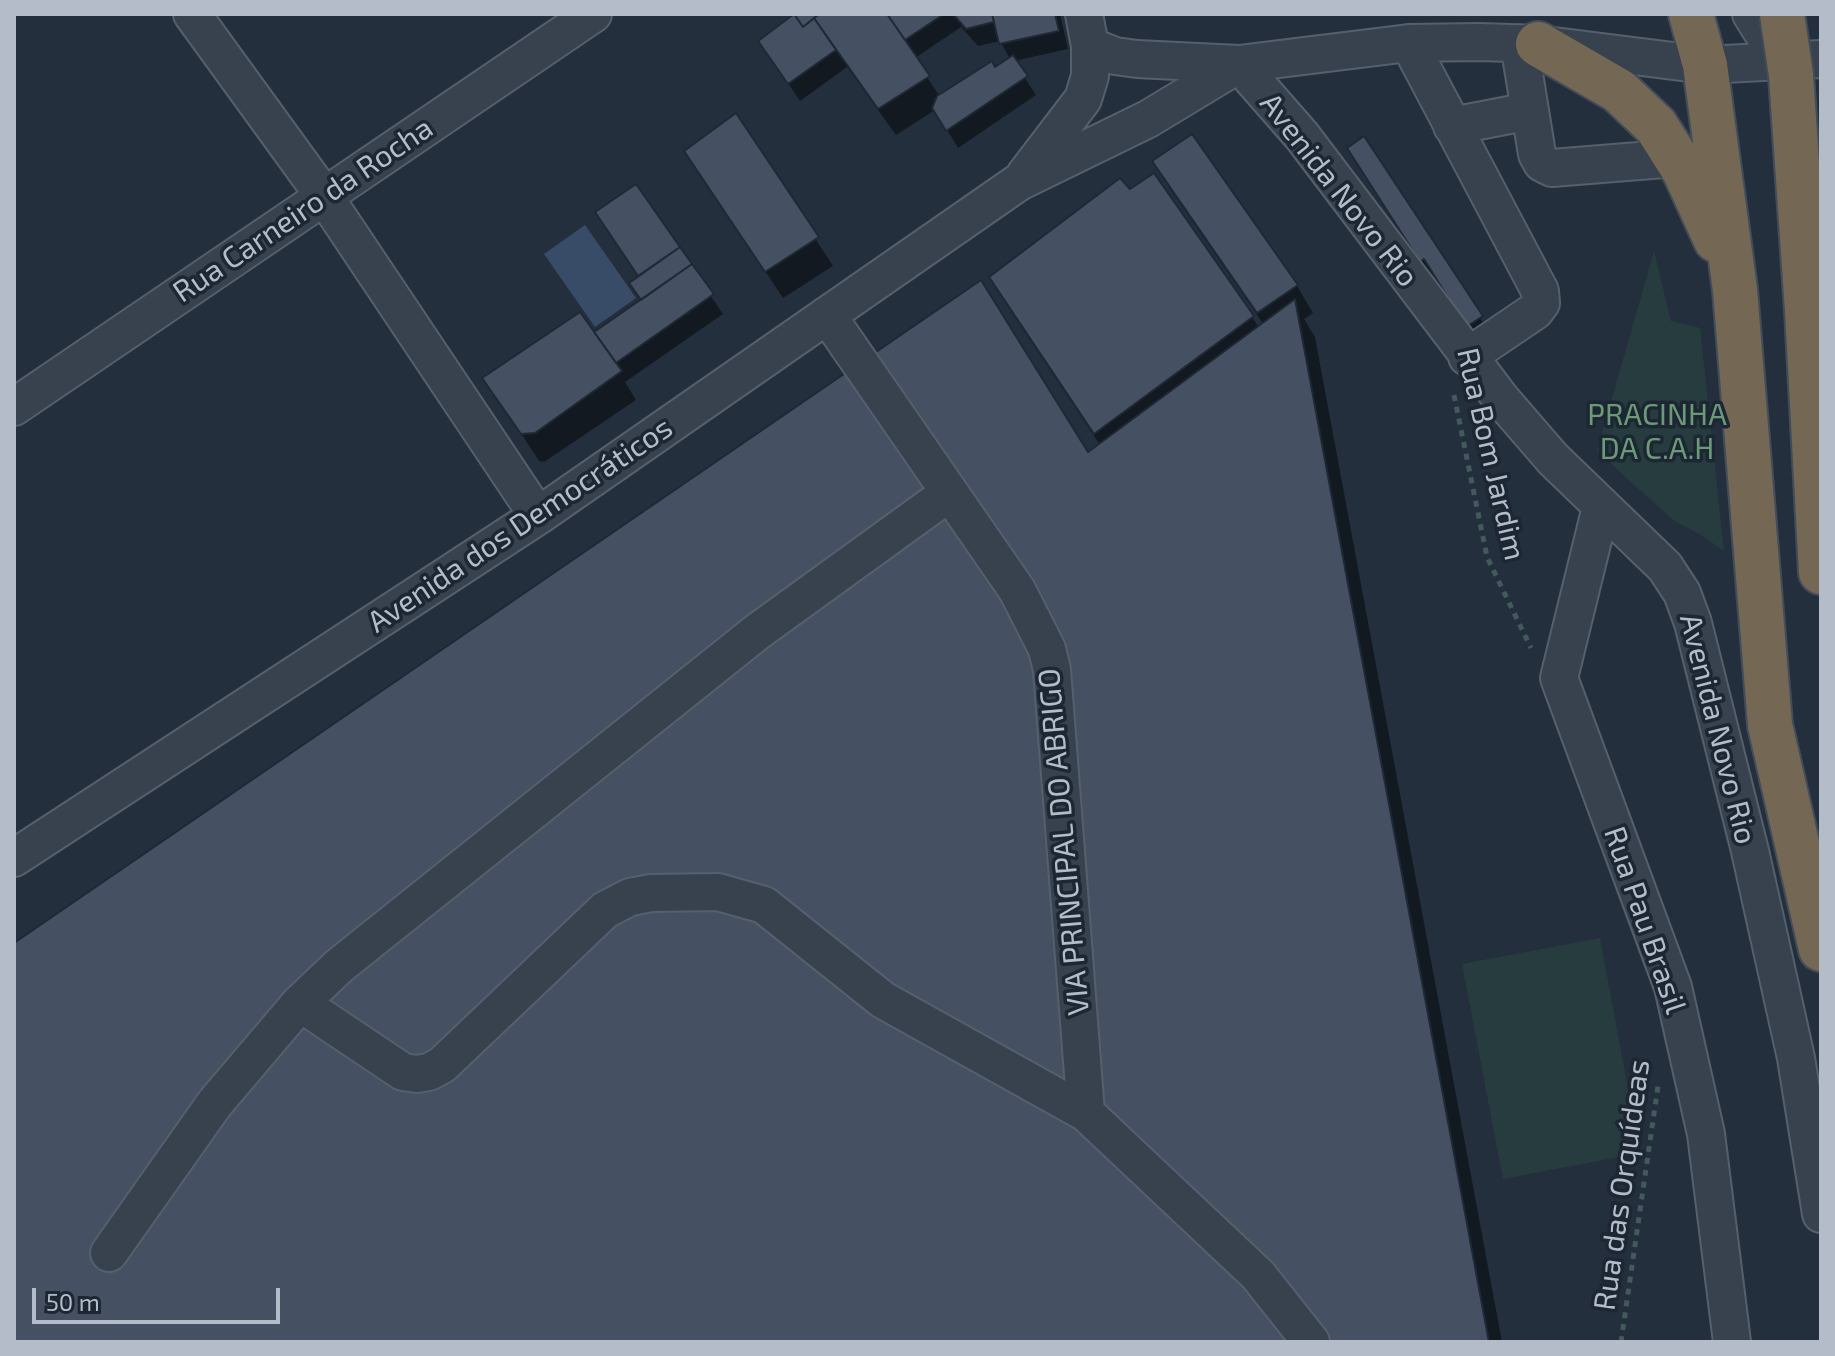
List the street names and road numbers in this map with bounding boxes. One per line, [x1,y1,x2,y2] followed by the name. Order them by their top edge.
[1252,86,1426,294] street label: Avenida Novo Rio
[166,110,440,310] street label: Rua Carneiro da Rocha
[1449,344,1533,564] street label: Rua Bom Jardim
[361,410,679,640] street label: Avenida dos Democráticos
[1672,610,1764,848] street label: Avenida Novo Rio
[1031,667,1097,1017] street label: VIA PRINCIPAL DO ABRIGO
[1596,822,1694,1018] street label: Rua Pau Brasil
[1587,1057,1657,1313] street label: Rua das Orquídeas

